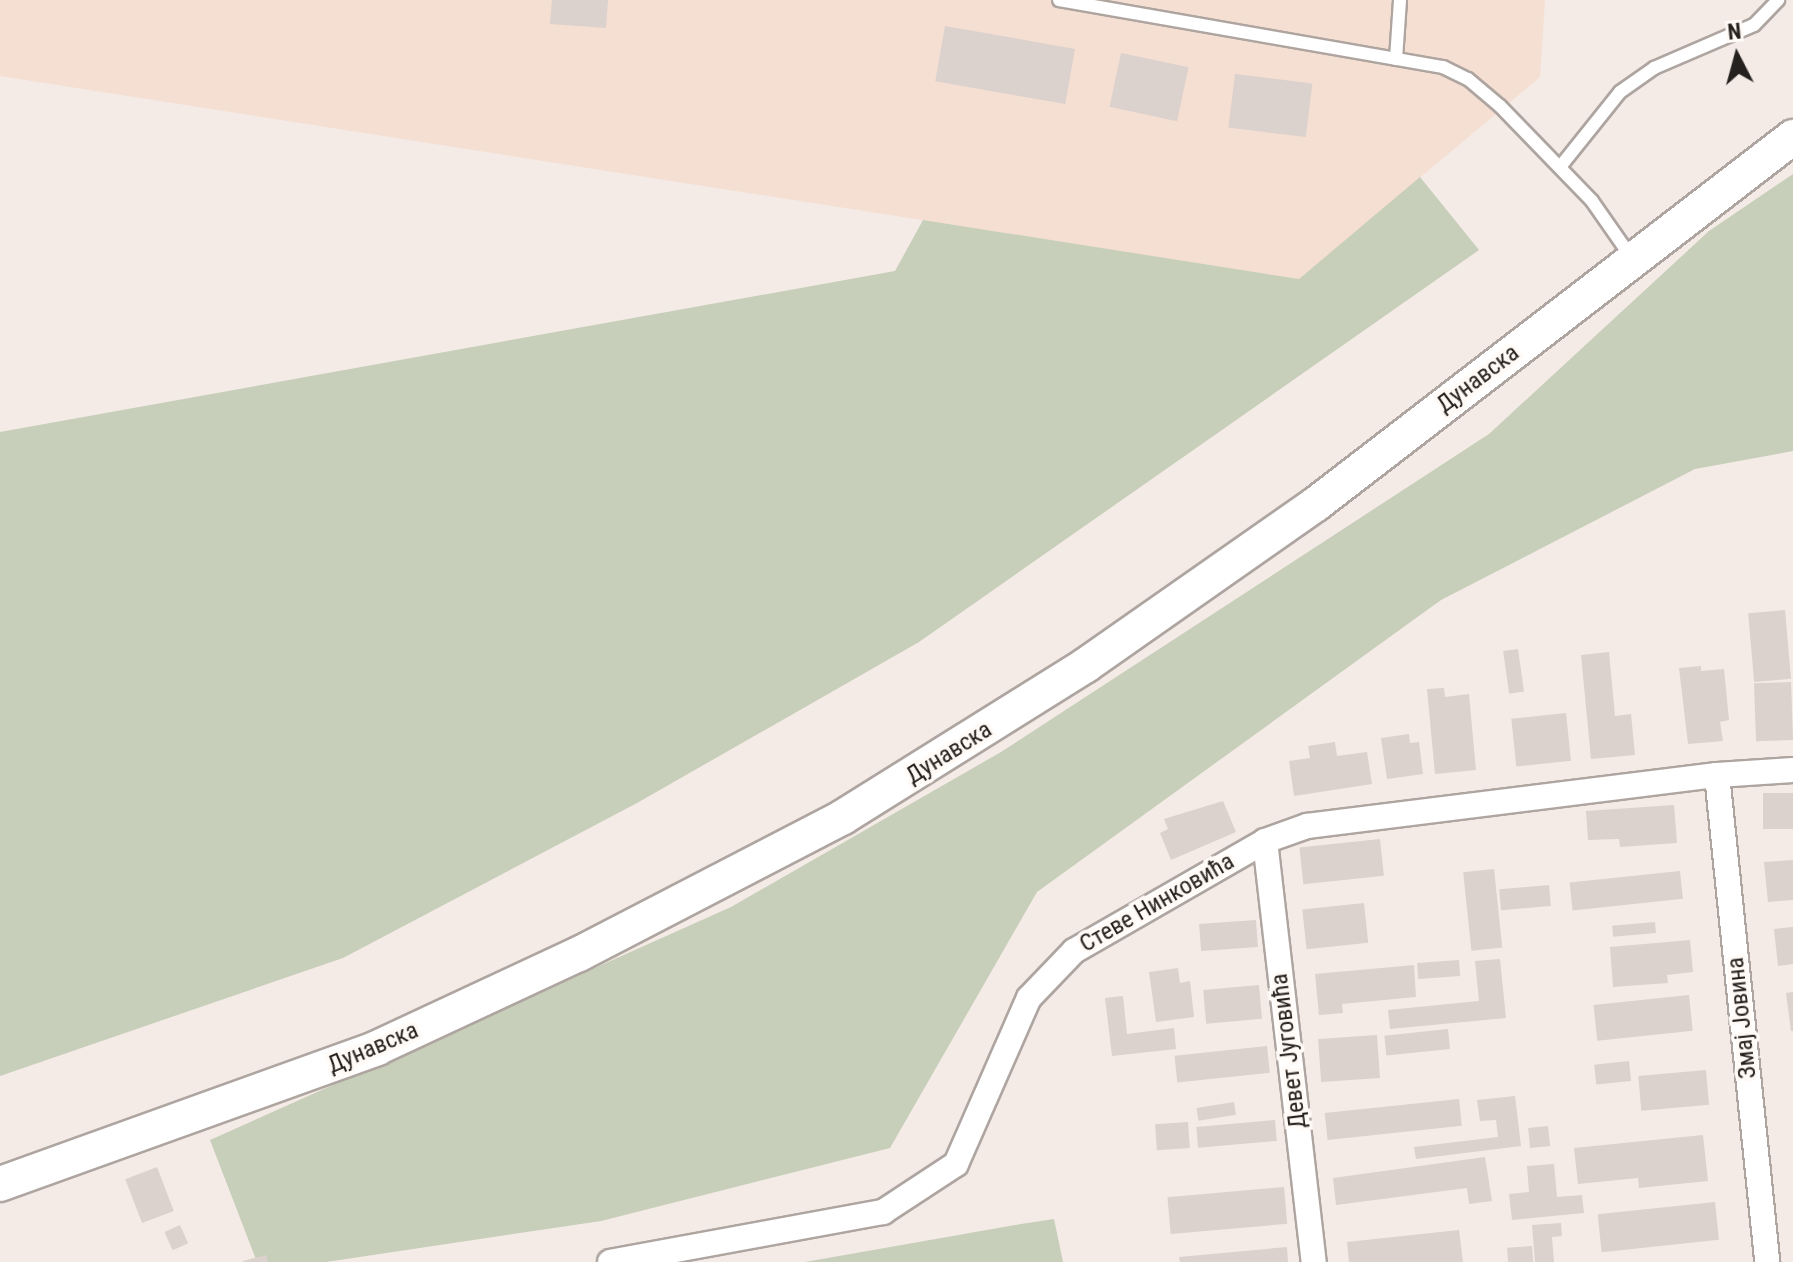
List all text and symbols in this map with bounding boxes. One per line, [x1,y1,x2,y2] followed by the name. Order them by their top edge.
[1697,16,1777,96] north arrow
[1726,18,1742,45] text: N
[1431,339,1525,419] street label: Дунавска
[901,715,997,791] street label: Дунавска
[1075,847,1239,959] street label: Стеве Нинковића
[1721,956,1763,1080] street label: Змај Јовина
[1265,972,1313,1130] street label: Девет Југовића
[323,1016,423,1080] street label: Дунавска

